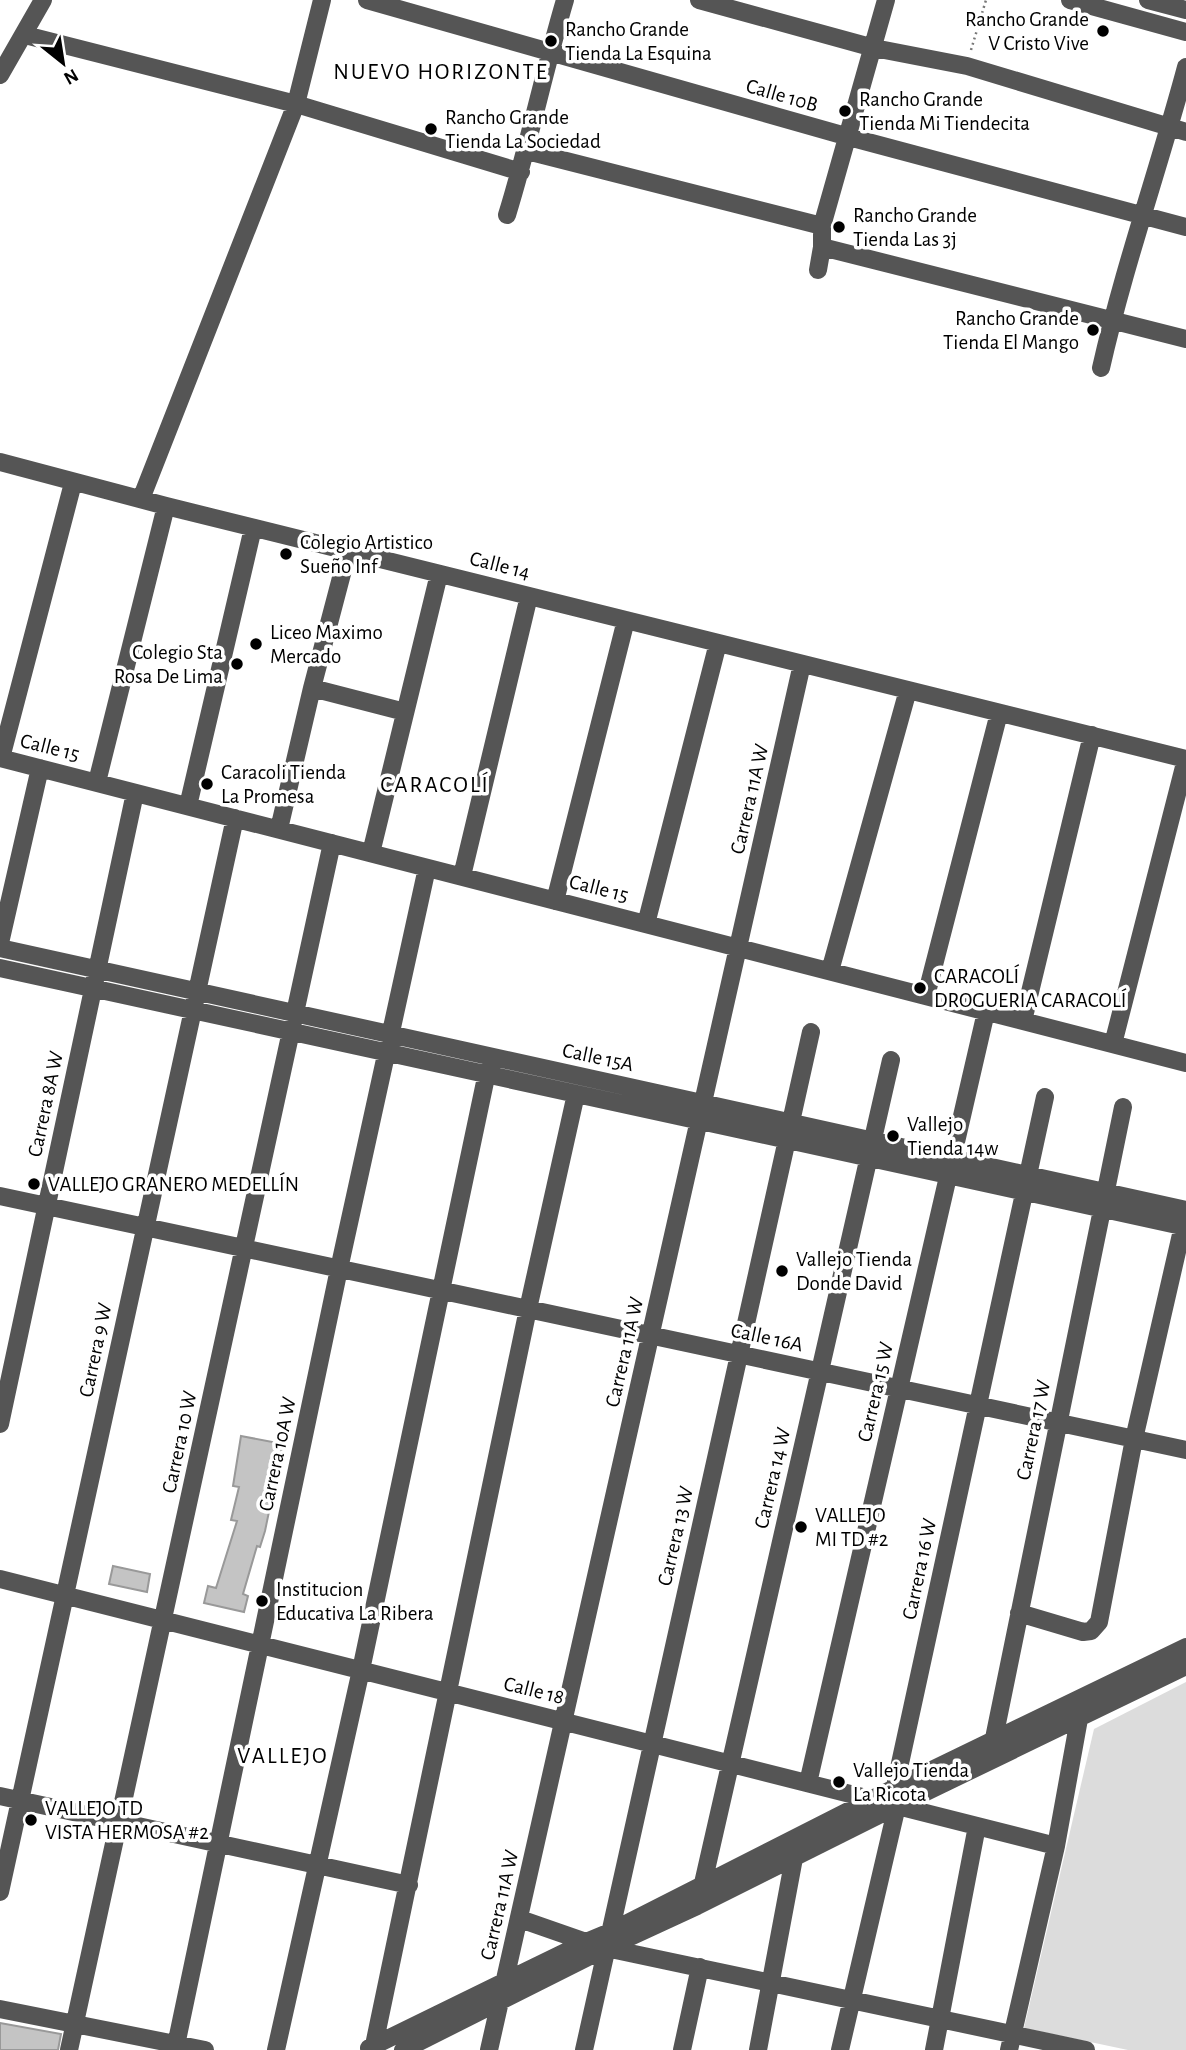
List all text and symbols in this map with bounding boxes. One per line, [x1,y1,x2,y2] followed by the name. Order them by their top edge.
[965,9,1089,54] place label: Rancho Grande V Cristo Vive
[565,19,712,64] place label: Rancho Grande Tienda La Esquina
[1095,23,1111,39] marker: Rancho Grande V Cristo Vive
[28,28,98,98] north arrow
[543,33,559,49] marker: Rancho Grande Tienda La Esquina
[333,61,549,84] district label: NUEVO HORIZONTE
[60,65,81,88] text: N
[744,75,820,116] street label: Calle 10B
[859,89,1030,134] place label: Rancho Grande Tienda Mi Tiendecita
[837,103,853,119] marker: Rancho Grande Tienda Mi Tiendecita
[445,107,601,152] place label: Rancho Grande Tienda La Sociedad
[423,121,439,137] marker: Rancho Grande Tienda La Sociedad
[853,205,977,250] place label: Rancho Grande Tienda Las 3j
[831,219,847,235] marker: Rancho Grande Tienda Las 3j
[943,308,1079,353] place label: Rancho Grande Tienda El Mango
[1085,322,1101,338] marker: Rancho Grande Tienda El Mango
[300,532,433,577] place label: Colegio Artistico Sueño Inf
[278,546,294,562] marker: Colegio Artistico Sueño Inf
[468,548,532,583] street label: Calle 14
[270,622,383,667] place label: Liceo Maximo Mercado
[248,636,264,652] marker: Liceo Maximo Mercado
[114,642,223,687] place label: Colegio Sta Rosa De Lima
[229,656,245,672] marker: Colegio Sta Rosa De Lima
[18,730,82,765] street label: Calle 15
[727,742,772,856] street label: Carrera 11A W
[221,762,347,807] place label: Caracoli Tienda La Promesa
[380,771,490,797] district label: CARACOLÍ
[199,776,215,792] marker: Caracoli Tienda La Promesa
[567,871,631,906] street label: Calle 15
[934,964,1127,1011] place label: CARACOLÍ DROGUERIA CARACOLÍ
[912,980,928,996] marker: CARACOLÍ DROGUERIA CARACOLÍ
[560,1040,635,1075] street label: Calle 15A
[24,1049,67,1159] street label: Carrera 8A W
[907,1114,998,1159] place label: Vallejo Tienda 14w
[885,1128,901,1144] marker: Vallejo Tienda 14w
[48,1172,299,1195] place label: VALLEJO GRANERO MEDELLÍN
[26,1176,42,1192] marker: VALLEJO GRANERO MEDELLÍN
[796,1249,913,1294] place label: Vallejo Tienda Donde David
[774,1263,790,1279] marker: Vallejo Tienda Donde David
[602,1295,647,1409] street label: Carrera 11A W
[75,1301,116,1399] street label: Carrera 9 W
[729,1320,805,1355] street label: Calle 16A
[854,1340,897,1444] street label: Carrera 15 W
[1013,1378,1054,1482] street label: Carrera 17 W
[158,1389,201,1495] street label: Carrera 10 W
[255,1395,300,1513] street label: Carrera 10A W
[751,1425,794,1531] street label: Carrera 14 W
[654,1484,697,1588] street label: Carrera 13 W
[815,1505,888,1550] place label: VALLEJO MI TD #2
[899,1516,940,1622] street label: Carrera 16 W
[793,1519,809,1535] marker: VALLEJO MI TD #2
[276,1579,434,1624] place label: Institucion Educativa La Ribera
[254,1593,270,1609] marker: Institucion Educativa La Ribera
[502,1673,566,1708] street label: Calle 18
[237,1745,329,1768] district label: VALLEJO
[853,1760,970,1805] place label: Vallejo Tienda La Ricota
[831,1774,847,1790] marker: Vallejo Tienda La Ricota
[45,1798,209,1843] place label: VALLEJO TD VISTA HERMOSA #2
[23,1812,39,1828] marker: VALLEJO TD VISTA HERMOSA #2
[477,1848,522,1962] street label: Carrera 11A W

